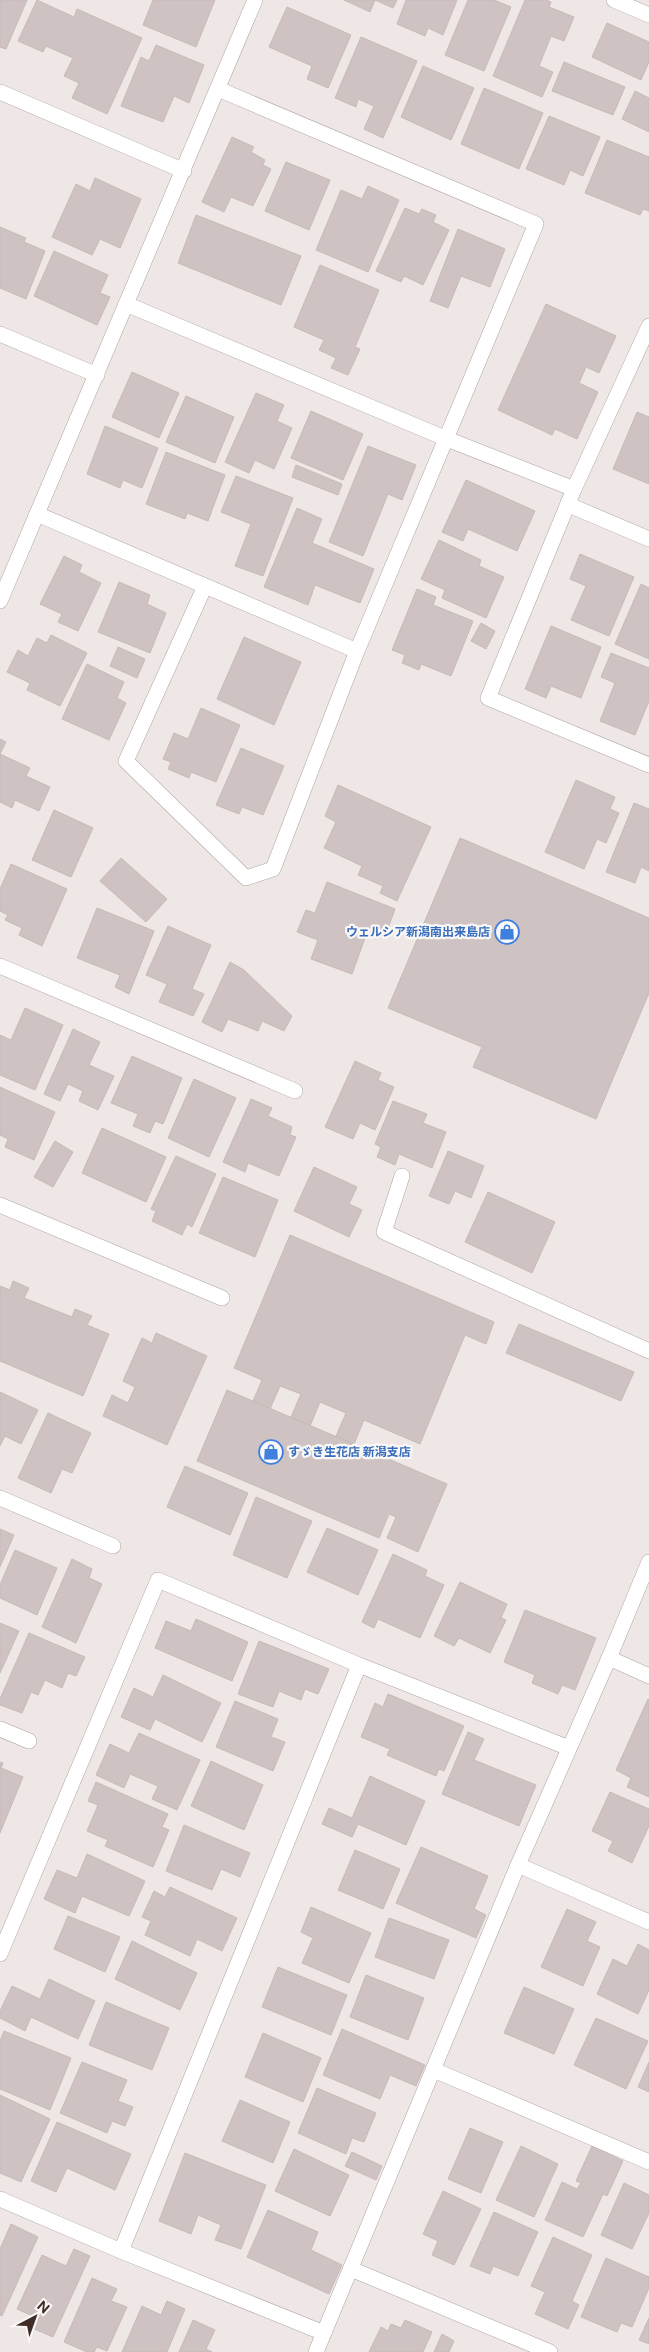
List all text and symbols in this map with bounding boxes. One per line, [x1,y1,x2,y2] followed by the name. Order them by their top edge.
[494,919,520,945] shop icon: ウェルシア新潟南出来島店
[346,925,490,939] place label: ウェルシア新潟南出来島店
[258,1439,284,1465] shop icon: すゞき生花店 新潟支店
[288,1445,411,1459] place label: すゞき生花店 新潟支店
[10,2292,60,2342] north arrow
[34,2298,53,2317] text: N

